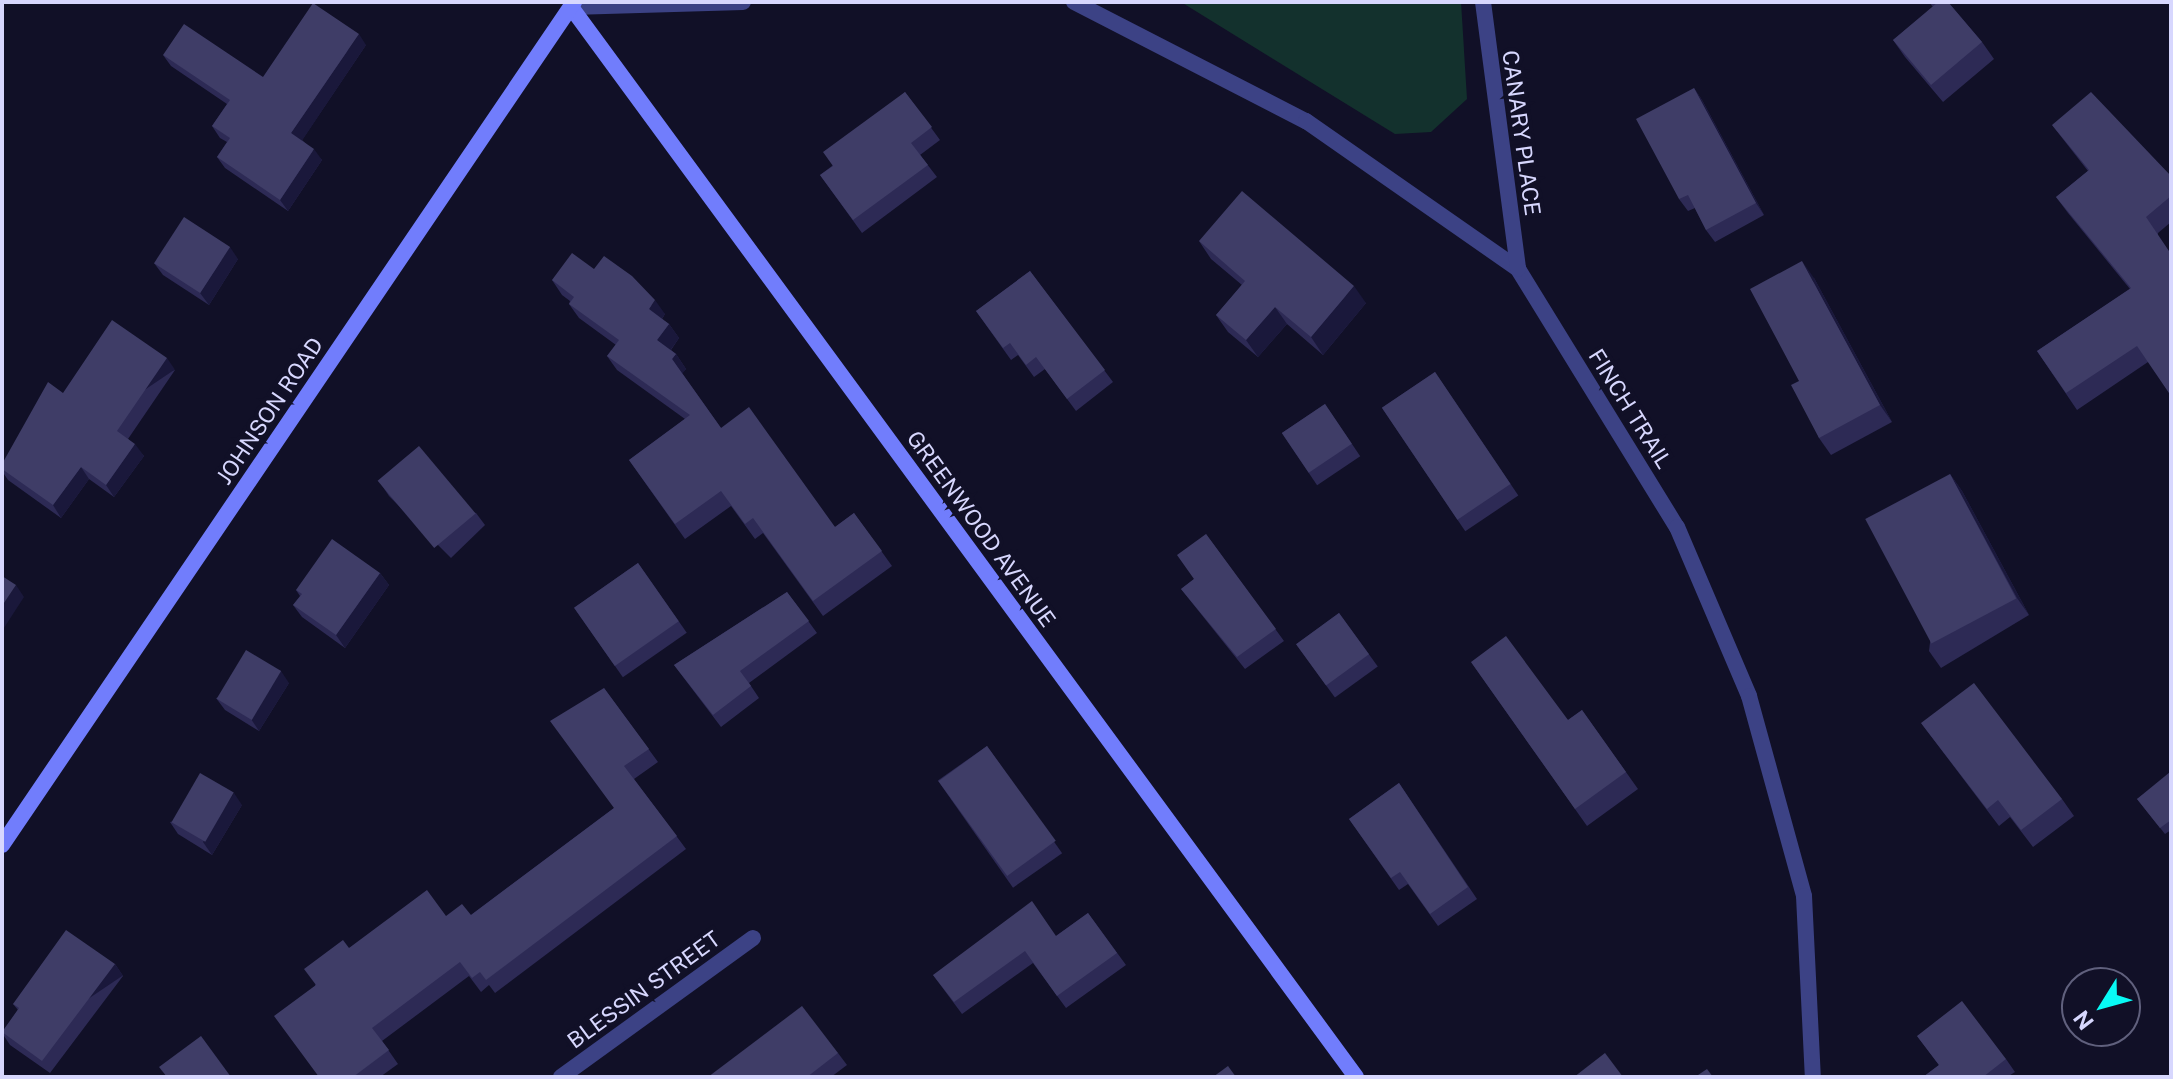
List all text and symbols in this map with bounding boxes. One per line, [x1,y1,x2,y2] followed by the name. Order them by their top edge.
[1496,49,1546,217] street label: CANARY PLACE
[211,332,329,490] street label: JOHNSON ROAD
[1583,344,1677,474] street label: FINCH TRAIL
[901,426,1061,632] street label: GREENWOOD AVENUE
[563,926,725,1054] street label: BLESSIN STREET
[2061,967,2141,1047] north arrow
[2068,1006,2099,1035] text: N

